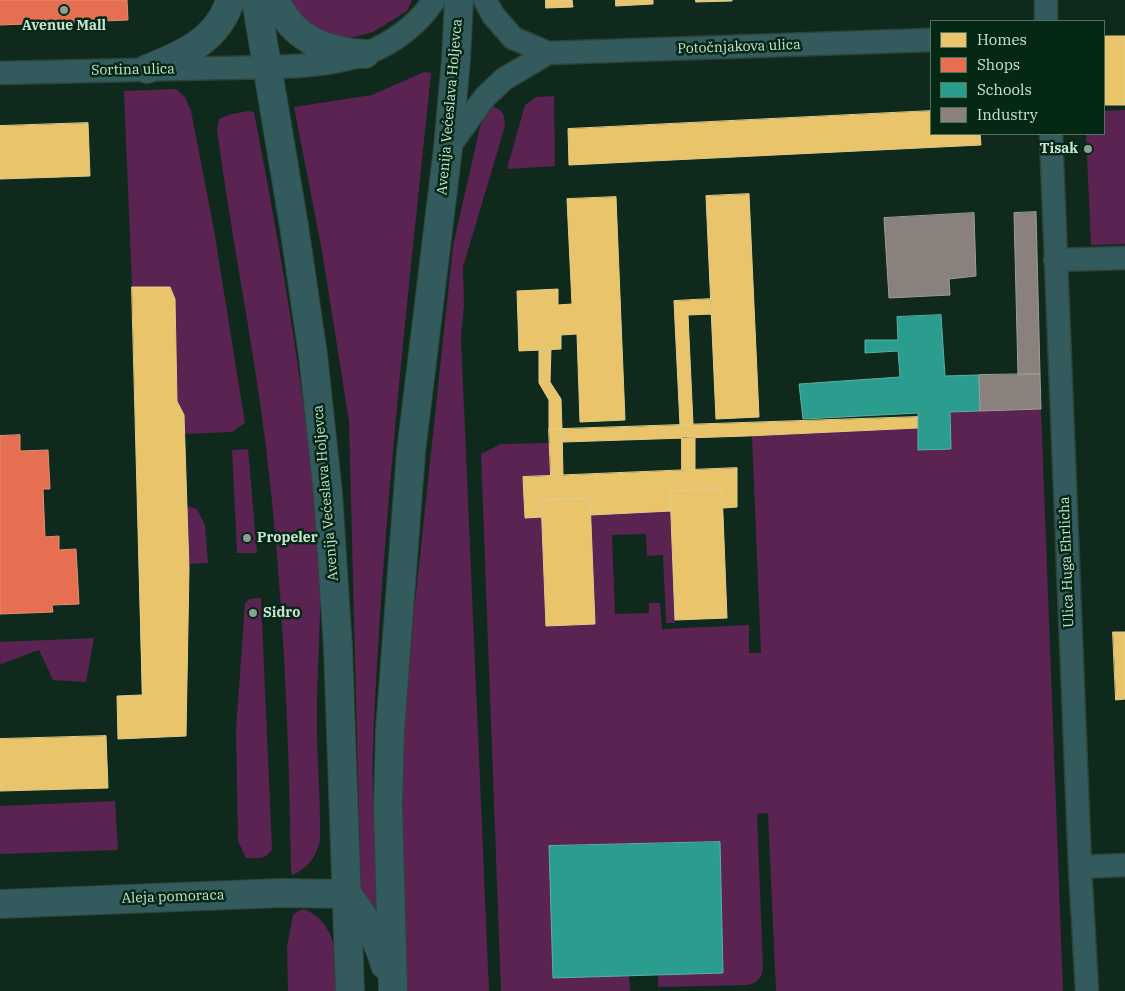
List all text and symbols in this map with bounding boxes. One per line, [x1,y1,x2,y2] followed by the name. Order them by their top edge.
[58,4,70,16] marker: Avenue Mall
[22,18,106,34] place label: Avenue Mall
[434,18,466,196] street label: Avenija Većeslava Holjevca
[930,20,1105,135] legend
[977,30,1027,49] text: Homes
[677,36,801,58] street label: Potočnjakova ulica
[977,55,1020,74] text: Shops
[91,61,175,79] street label: Sortina ulica
[977,80,1032,99] text: Schools
[977,105,1038,124] text: Industry
[1040,141,1078,157] place label: Tisak
[1082,143,1094,155] marker: Tisak
[310,404,342,582] street label: Avenija Većeslava Holjevca
[1056,496,1078,628] street label: Ulica Huga Ehrlicha
[257,530,318,546] place label: Propeler
[241,532,253,544] marker: Propeler
[263,605,300,621] place label: Sidro
[247,607,259,619] marker: Sidro
[121,887,225,907] street label: Aleja pomoraca

